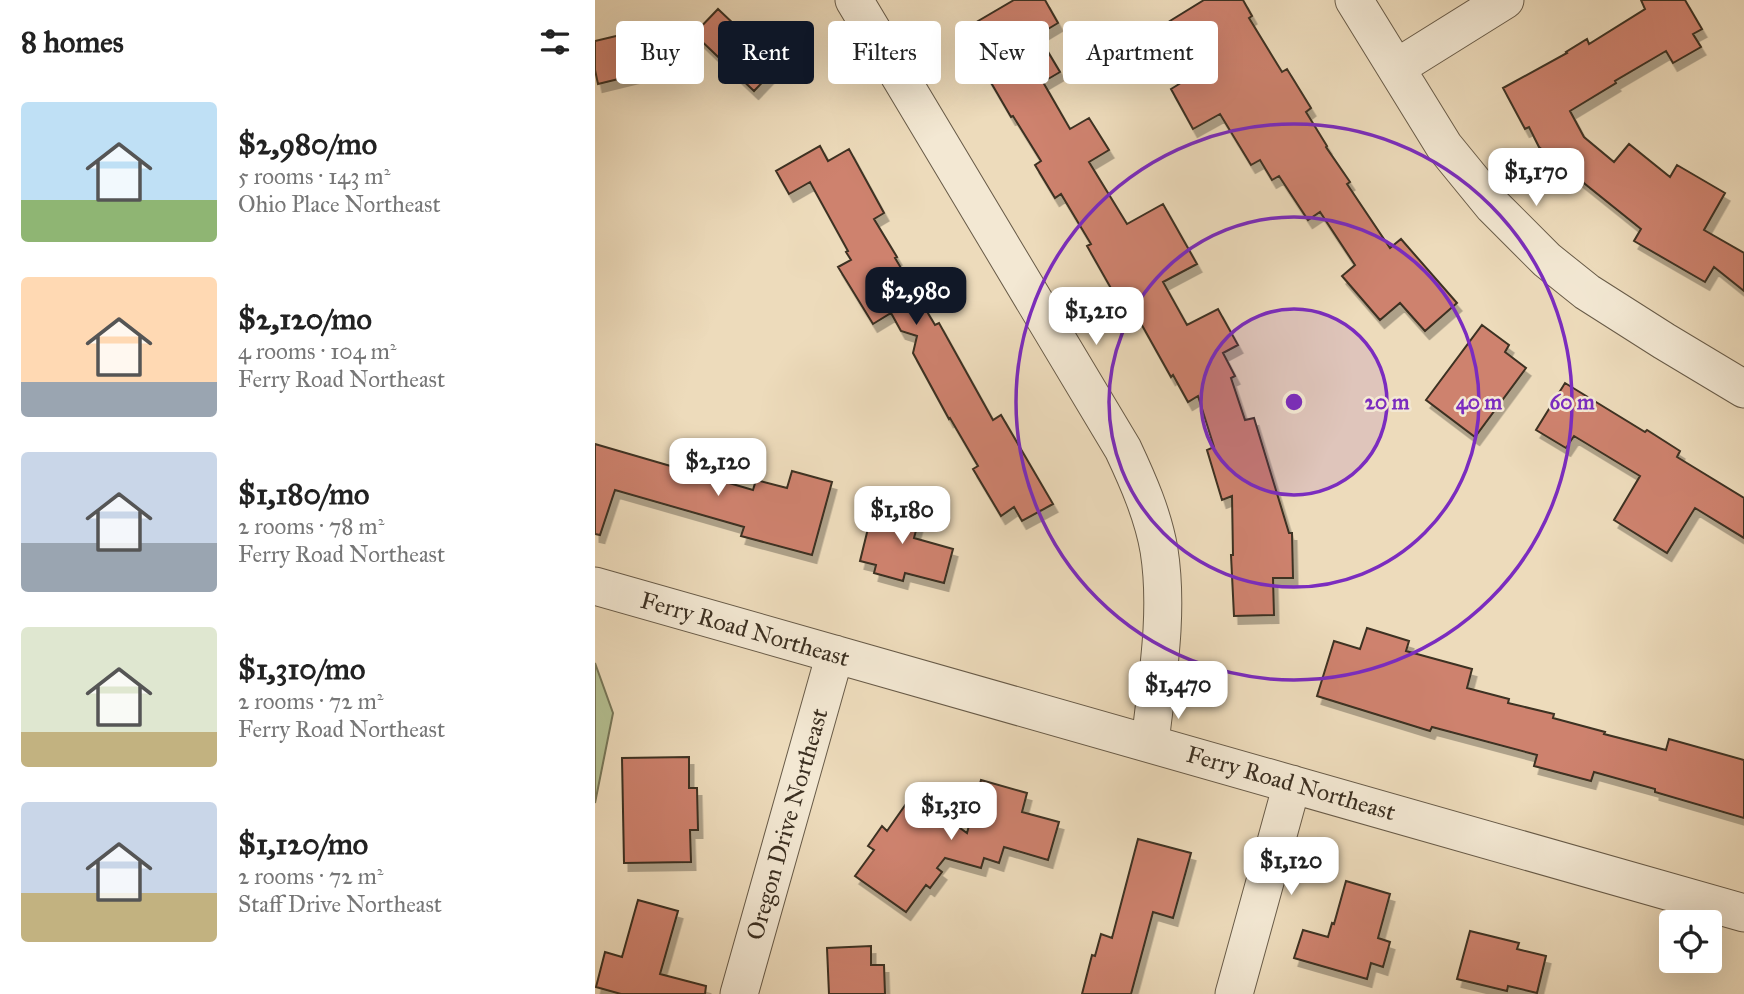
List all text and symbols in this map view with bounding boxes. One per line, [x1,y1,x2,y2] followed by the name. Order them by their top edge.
[616,21,704,84] chip: Buy
[718,21,814,84] chip: Rent
[828,21,941,84] chip: Filters
[955,21,1049,84] chip: New
[1063,21,1218,84] chip: Apartment
[536,23,574,61] icon: filters
[21,24,124,60] text: 8 homes
[238,126,377,162] text: $2,980/mo
[77,130,161,214] icon: home
[1479,148,1593,208] pin: $1,170
[1504,157,1568,185] text: $1,170
[238,162,390,190] text: 5 rooms · 143 m²
[238,190,441,218] text: Ohio Place Northeast
[859,268,973,327] pin: $2,980
[881,276,951,304] text: $2,980
[1039,288,1153,347] pin: $1,210
[1065,296,1127,324] text: $1,210
[238,301,372,337] text: $2,120/mo
[77,305,161,389] icon: home
[238,337,397,365] text: 4 rooms · 104 m²
[238,365,445,393] text: Ferry Road Northeast
[1365,389,1410,415] text: 20 m
[1456,389,1502,415] text: 40 m
[1549,389,1595,415] text: 60 m
[1282,390,1306,414] centre of rings
[661,438,775,498] pin: $2,120
[685,447,751,475] text: $2,120
[238,476,369,512] text: $1,180/mo
[77,480,161,564] icon: home
[845,486,959,546] pin: $1,180
[870,495,934,523] text: $1,180
[238,512,384,540] text: 2 rooms · 78 m²
[238,540,445,568] text: Ferry Road Northeast
[637,585,854,673] street label: Ferry Road Northeast
[238,651,365,687] text: $1,310/mo
[77,655,161,739] icon: home
[1121,662,1235,721] pin: $1,470
[1145,670,1211,698] text: $1,470
[238,687,383,715] text: 2 rooms · 72 m²
[740,704,835,943] street label: Oregon Drive Northeast
[238,715,445,743] text: Ferry Road Northeast
[1183,739,1400,827] street label: Ferry Road Northeast
[894,782,1008,842] pin: $1,310
[921,791,981,819] text: $1,310
[238,826,368,862] text: $1,120/mo
[77,830,161,914] icon: home
[1234,838,1348,897] pin: $1,120
[1260,846,1322,874] text: $1,120
[238,862,383,890] text: 2 rooms · 72 m²
[238,890,442,918] text: Staff Drive Northeast
[1659,910,1722,973] map controls
[1659,910,1722,973] button: locate

